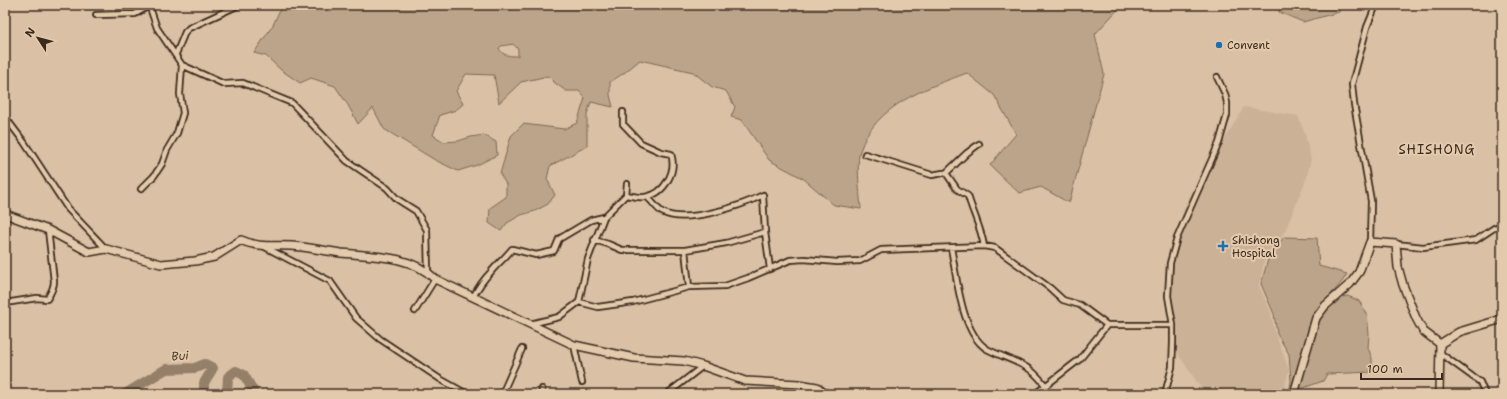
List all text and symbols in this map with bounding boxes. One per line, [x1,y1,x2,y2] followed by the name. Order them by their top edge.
[18,18,58,58] north arrow
[22,24,39,40] text: N
[1227,38,1270,53] place label: Convent
[1214,40,1224,50] marker: Convent
[1399,141,1475,158] district label: SHISHONG
[1232,233,1280,261] place label: Shishong Hospital
[1217,240,1229,252] marker: Shishong Hospital
[171,347,190,365] water label: Bui
[1361,355,1442,381] scale bar
[1367,361,1403,377] text: 100 m

